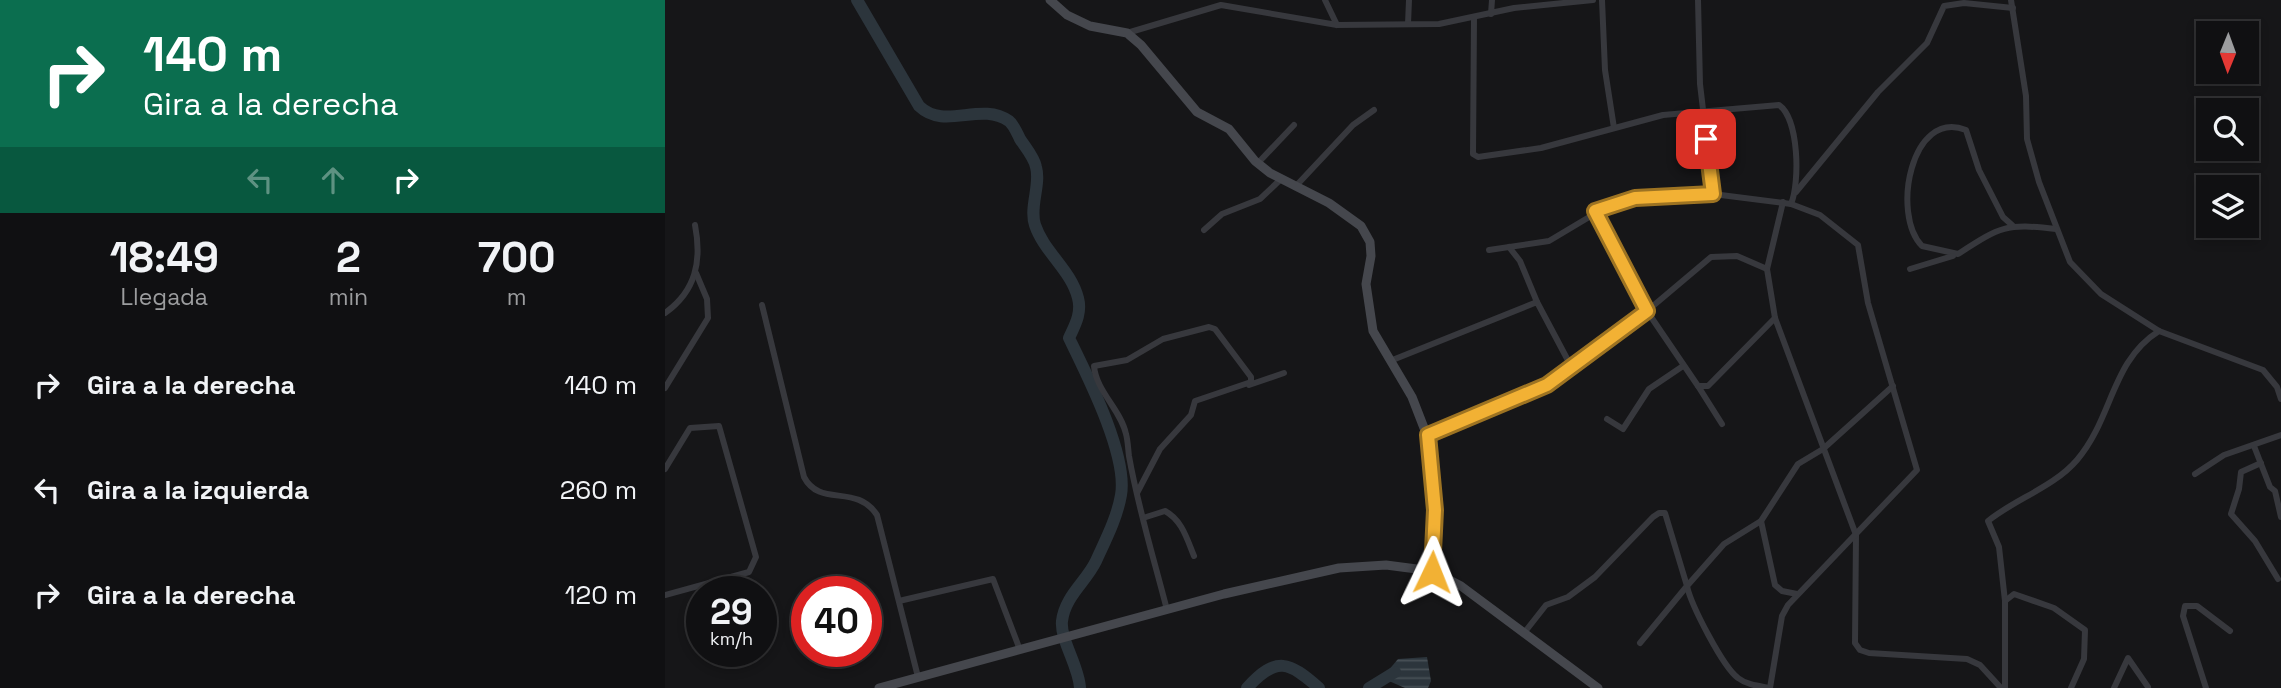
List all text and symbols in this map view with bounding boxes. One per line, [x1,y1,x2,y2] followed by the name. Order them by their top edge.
[2196,21,2259,84] north arrow
[2196,21,2259,238] map controls
[143,23,282,85] text: 140 m
[28,28,119,119] icon: right
[143,84,398,124] text: Gira a la derecha
[2196,98,2259,161] button: search
[1676,109,1736,169] pin
[1687,120,1725,158] icon: arrive
[241,161,279,199] icon: left
[314,161,352,199] icon: ahead
[387,161,425,199] icon: right
[2196,175,2259,238] button: layers
[110,231,219,284] text: 18:49
[336,231,361,284] text: 2
[478,231,555,284] text: 700
[121,282,208,312] text: Llegada
[329,282,368,312] text: min
[507,282,526,312] text: m
[28,366,66,404] icon: right
[87,368,296,402] text: Gira a la derecha
[564,368,637,402] text: 140 m
[28,471,66,509] icon: left
[87,473,309,507] text: Gira a la izquierda
[560,473,637,507] text: 260 m
[1395,535,1469,609] position arrow
[28,576,66,614] icon: right
[791,576,882,667] speed limit sign: 40
[87,578,296,612] text: Gira a la derecha
[565,578,637,612] text: 120 m
[710,590,753,634] text: 29
[710,627,753,650] text: km/h

